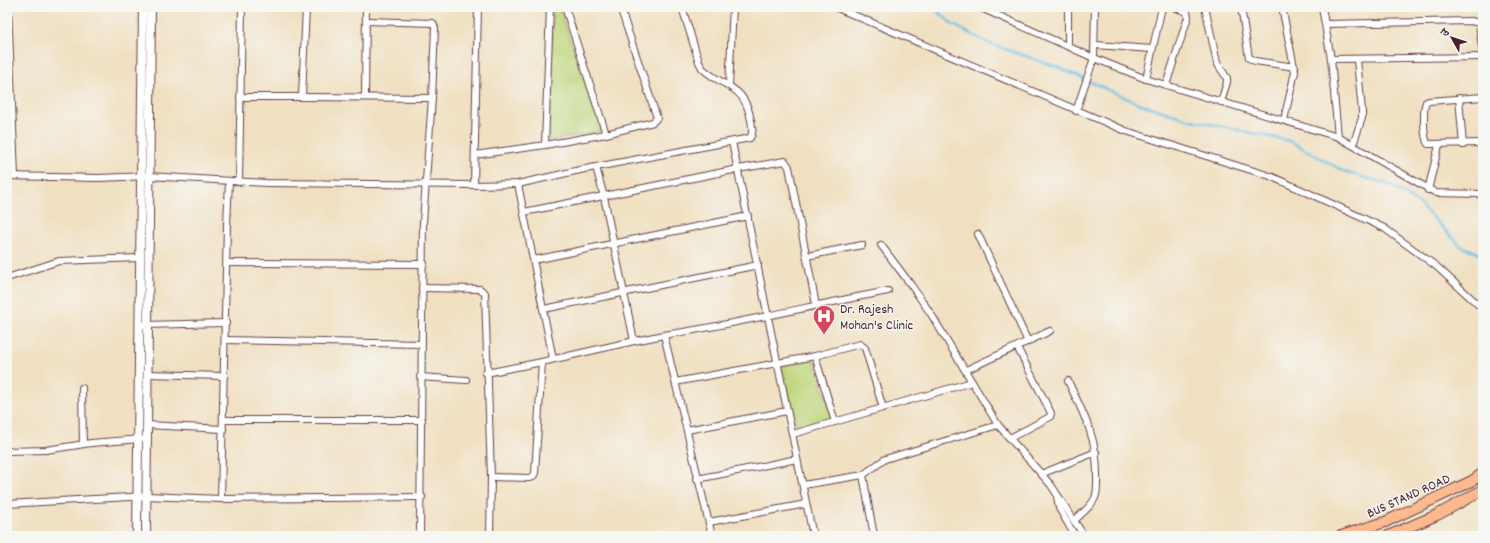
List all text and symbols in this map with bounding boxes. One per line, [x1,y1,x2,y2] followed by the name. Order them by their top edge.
[1432,18,1472,58] north arrow
[1437,25,1454,41] text: उ
[840,300,914,336] place label: Dr. Rajesh Mohan's Clinic
[811,303,837,336] hospital icon: Dr. Rajesh Mohan's Clinic
[1364,470,1454,524] street label: BUS STAND ROAD

